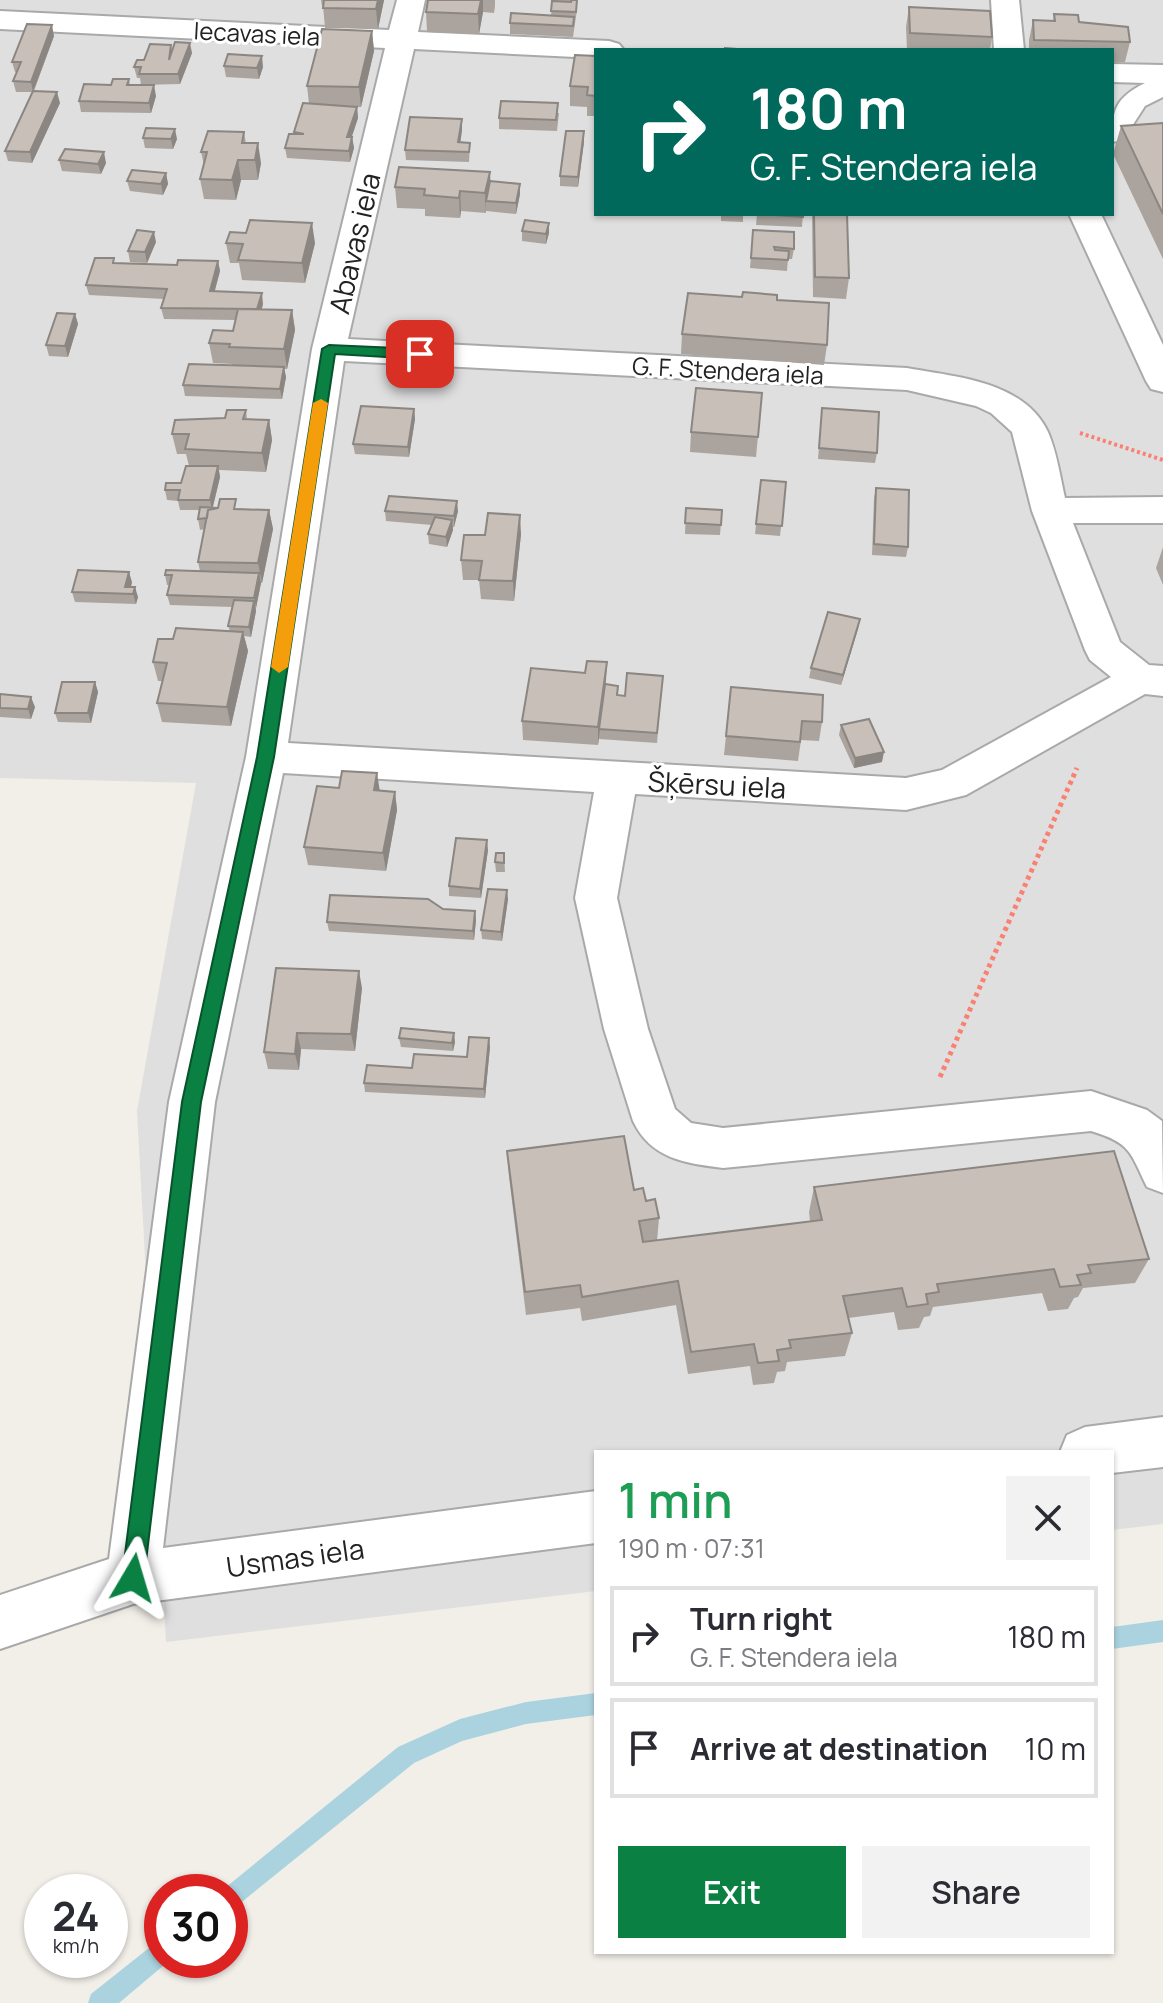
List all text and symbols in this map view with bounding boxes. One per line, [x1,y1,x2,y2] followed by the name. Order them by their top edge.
[193,13,321,53] street label: Iecavas iela
[750,69,907,146] text: 180 m
[618,80,722,184] icon: right
[750,142,1038,191] text: G. F. Stendera iela
[319,169,389,317] street label: Abavas iela
[386,320,454,388] pin
[398,332,442,376] icon: arrive
[631,349,825,391] street label: G. F. Stendera iela
[647,761,787,807] street label: Šķērsu iela
[618,1467,732,1532] text: 1 min
[1006,1476,1090,1560] button: close
[224,1529,366,1585] street label: Usmas iela
[618,1530,765,1566] text: 190 m · 07:31
[91,1536,175,1620] position arrow
[690,1598,833,1639] text: Turn right
[622,1614,666,1658] icon: right
[1007,1616,1086,1657] text: 180 m
[690,1639,898,1675] text: G. F. Stendera iela
[622,1726,666,1770] icon: arrive
[690,1728,988,1769] text: Arrive at destination
[1025,1728,1086,1769] text: 10 m
[618,1846,846,1938] button: Exit
[862,1846,1090,1938] button: Share
[144,1874,248,1978] speed limit sign: 30
[52,1888,100,1943] text: 24
[53,1932,99,1959] text: km/h

